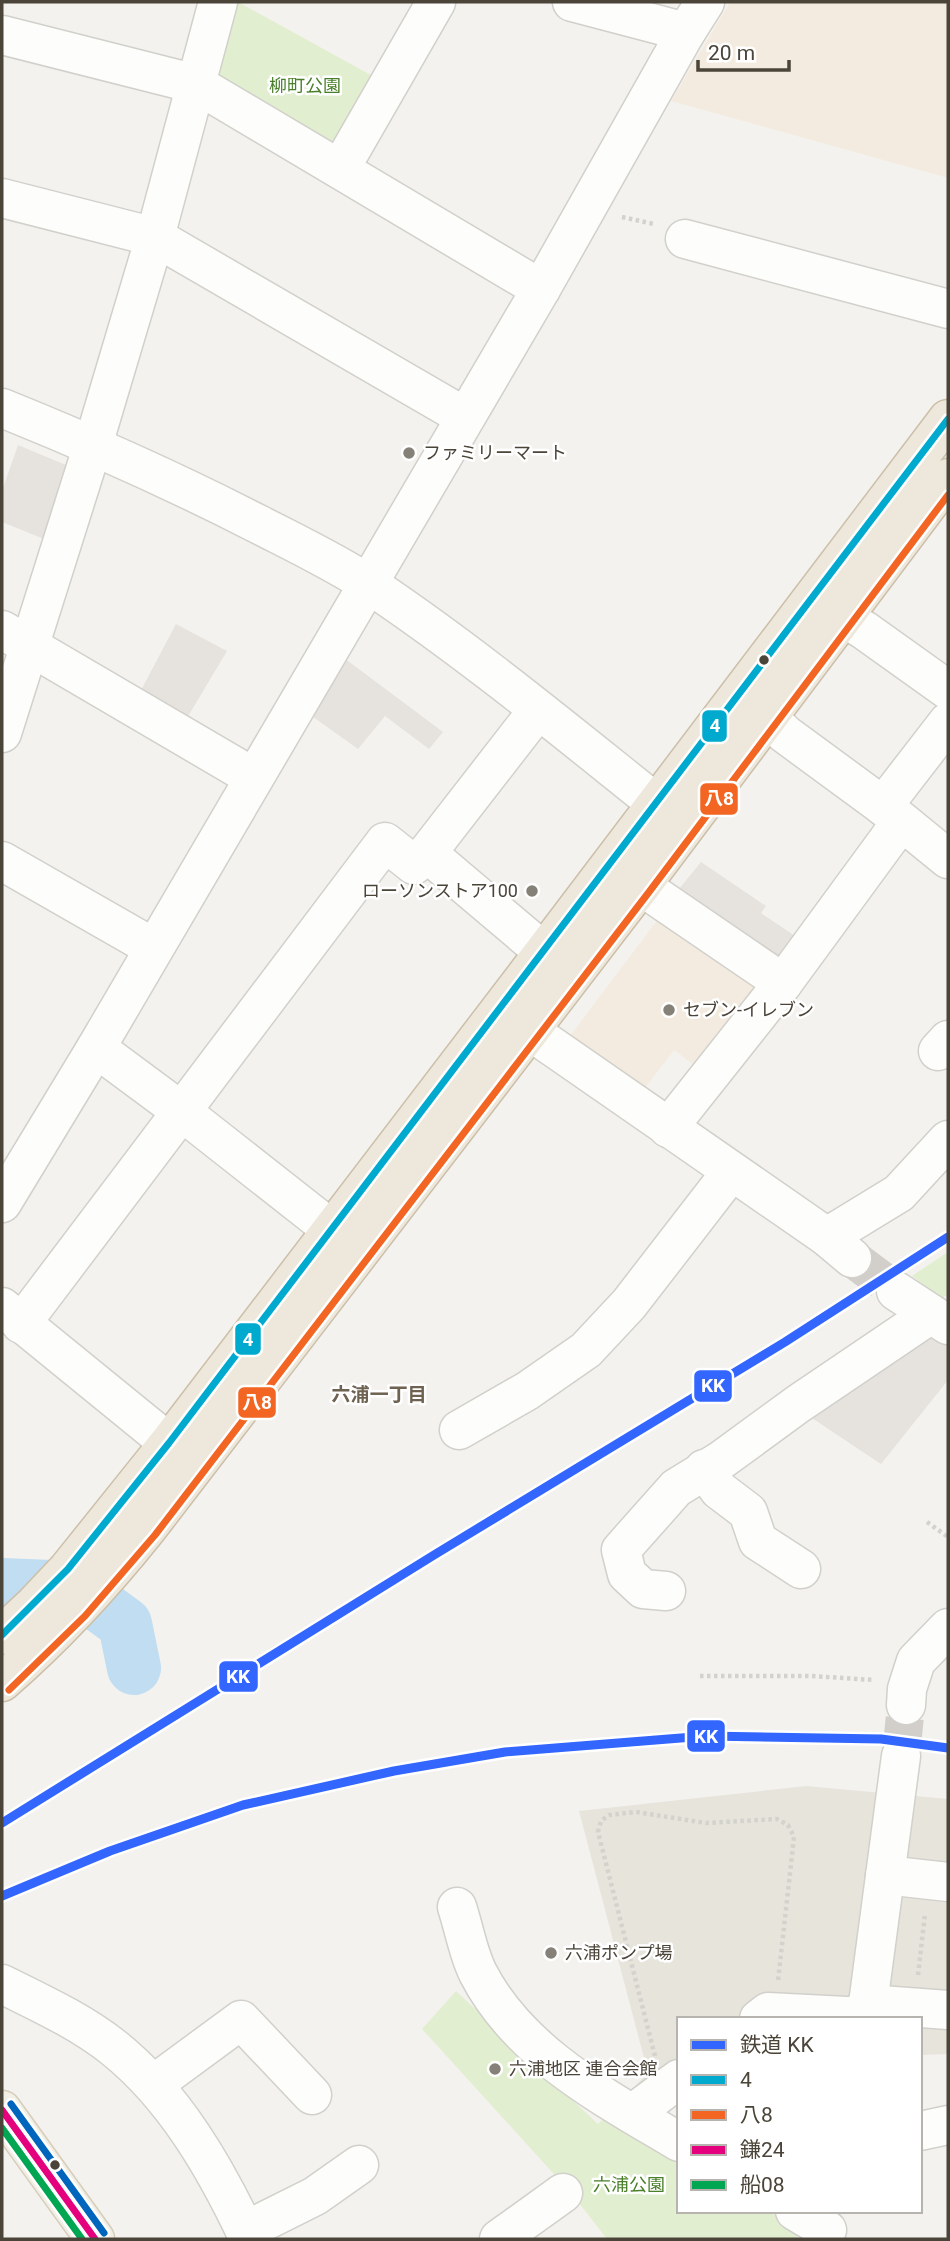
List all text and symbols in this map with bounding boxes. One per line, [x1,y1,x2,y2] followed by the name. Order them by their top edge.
[698,28,789,72] scale bar
[708,41,755,65] text: 20 m
[269,75,341,96] park label: 柳町公園
[423,442,567,463] place label: ファミリーマート
[401,445,417,461] marker: ファミリーマート
[757,653,771,667] unlabelled marker
[701,709,728,743] line badge: 4
[710,714,721,737] text: 4
[699,782,739,816] line badge: 八8
[704,787,734,810] text: 八8
[362,880,518,901] place label: ローソンストア100
[524,883,540,899] marker: ローソンストア100
[683,999,814,1020] place label: セブン-イレブン
[661,1002,677,1018] marker: セブン-イレブン
[234,1322,262,1356] line badge: 4
[243,1328,254,1351] text: 4
[693,1369,733,1403] line badge: KK
[701,1374,726,1397] text: KK
[331,1383,427,1406] district label: 六浦一丁目
[237,1386,277,1419] line badge: 八8
[242,1391,272,1414] text: 八8
[218,1660,259,1693] line badge: KK
[226,1665,251,1688] text: KK
[686,1719,726,1753] line badge: KK
[694,1725,719,1748] text: KK
[565,1942,672,1963] place label: 六浦ポンプ場
[543,1945,559,1961] marker: 六浦ポンプ場
[677,2017,922,2213] legend
[740,2033,814,2057] text: 鉄道 KK
[509,2058,657,2079] place label: 六浦地区 連合会館
[487,2061,503,2077] marker: 六浦地区 連合会館
[740,2068,752,2092] text: 4
[740,2103,773,2127] text: 八8
[740,2138,785,2162] text: 鎌24
[48,2158,62,2172] unlabelled marker
[740,2173,785,2197] text: 船08
[593,2174,665,2195] park label: 六浦公園

